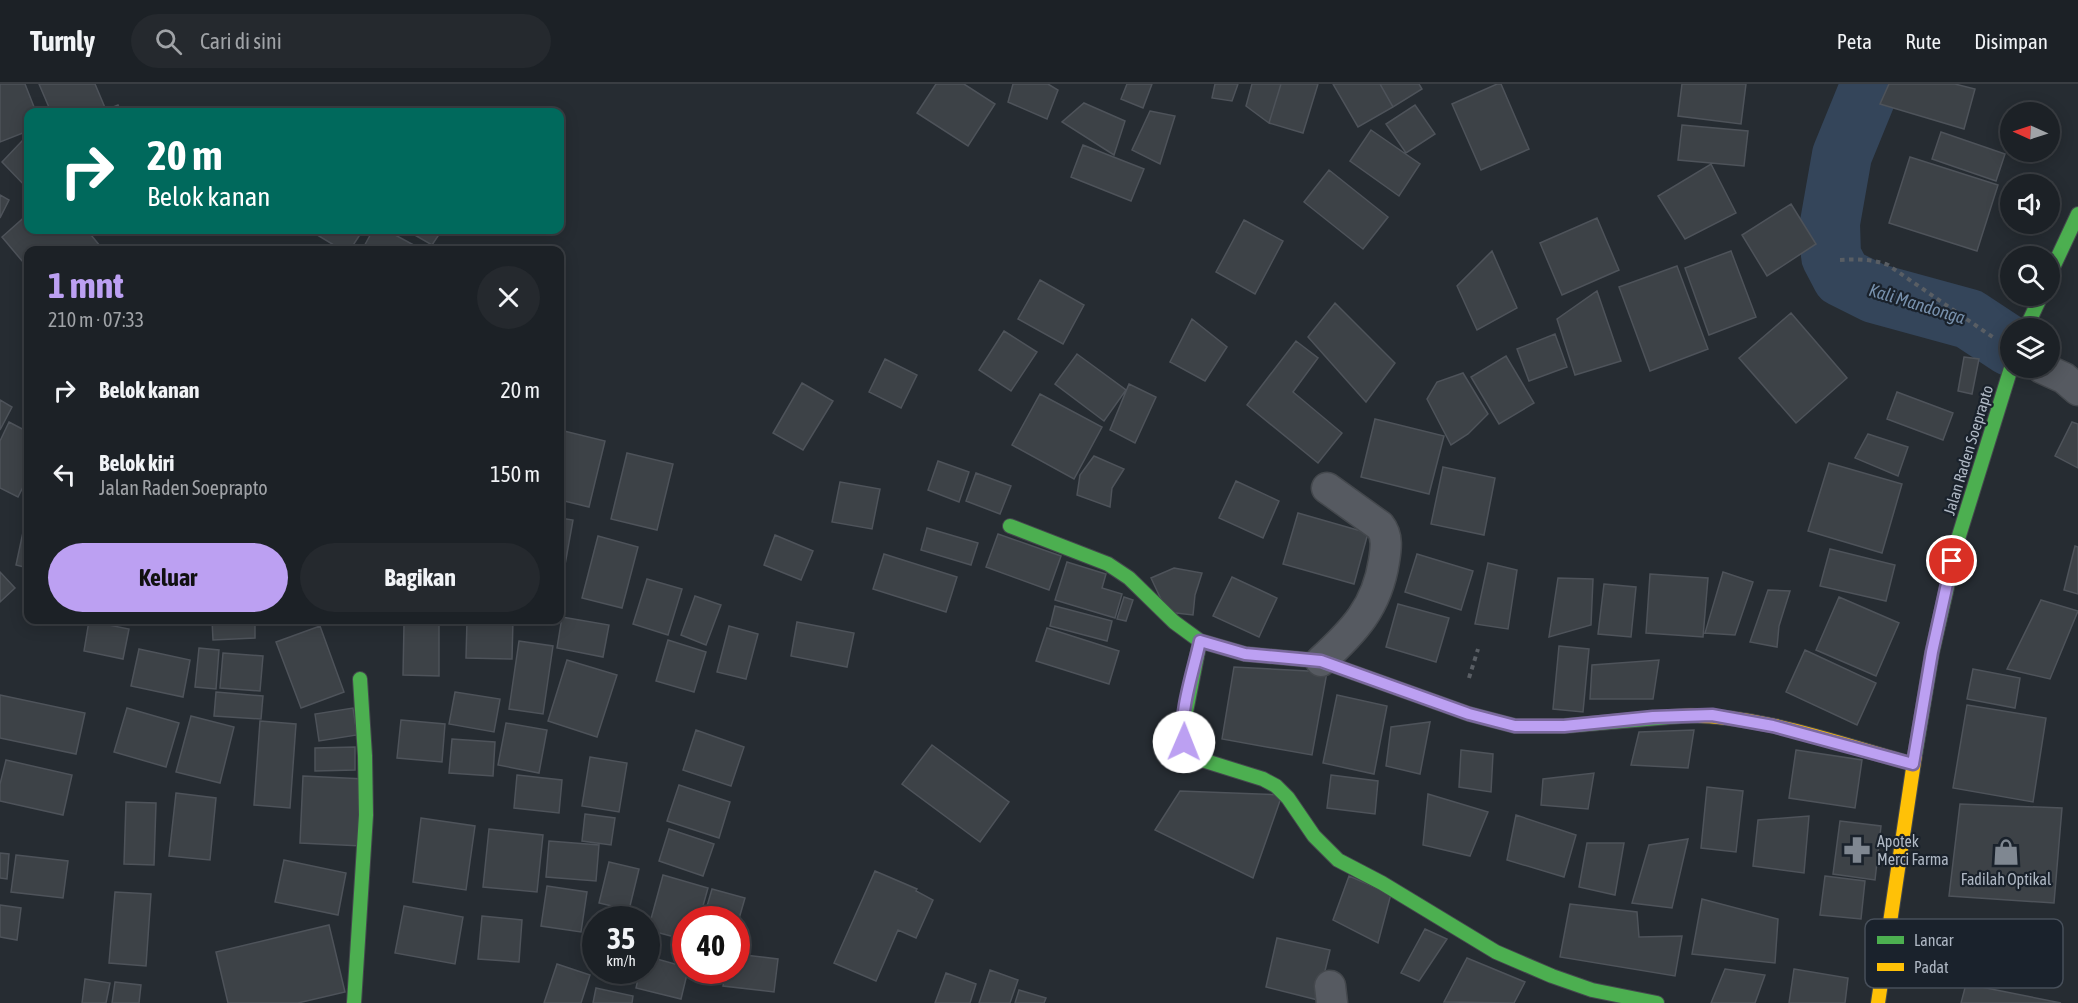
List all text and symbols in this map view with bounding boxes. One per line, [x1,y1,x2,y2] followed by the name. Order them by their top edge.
[131,14,551,68] search box
[30,25,95,57] text: Turnly
[152,25,185,58] icon: search
[200,28,282,54] text: Cari di sini
[1837,29,1872,53] text: Peta
[1905,29,1941,53] text: Rute
[1974,29,2048,53] text: Disimpan
[2000,102,2060,162] north arrow
[2000,102,2060,378] map controls
[147,131,222,179] text: 20 m
[48,132,126,210] icon: right
[2000,174,2060,234] button: sound
[147,181,270,212] text: Belok kanan
[2000,246,2060,306] button: search
[48,264,124,306] text: 1 mnt
[477,266,540,329] button: close
[1866,279,1968,328] water label: Kali Mandonga
[48,308,144,331] text: 210 m · 07:33
[2000,318,2060,378] button: layers
[48,374,81,407] icon: right
[99,377,200,403] text: Belok kanan
[500,377,540,403] text: 20 m
[1940,383,1997,517] street label: Jalan Raden Soeprapto
[99,450,174,476] text: Belok kiri
[48,458,81,491] icon: left
[490,461,540,487] text: 150 m
[99,476,268,499] text: Jalan Raden Soeprapto
[1926,535,1977,586] pin
[48,543,288,612] button: Keluar
[300,543,540,612] button: Bagikan
[1935,544,1968,577] icon: arrive
[1152,710,1216,774] position arrow
[1877,832,1949,868] place label: Apotek Merci Farma
[1842,835,1872,865] pharmacy icon: Apotek Merci Farma
[1991,837,2021,867] shop icon: Fadilah Optikal
[1961,870,2052,889] place label: Fadilah Optikal
[672,906,750,984] speed limit sign: 40
[1865,919,2063,988] legend
[607,921,635,955] text: 35
[1914,931,1954,949] text: Lancar
[606,952,636,969] text: km/h
[1914,958,1949,976] text: Padat

